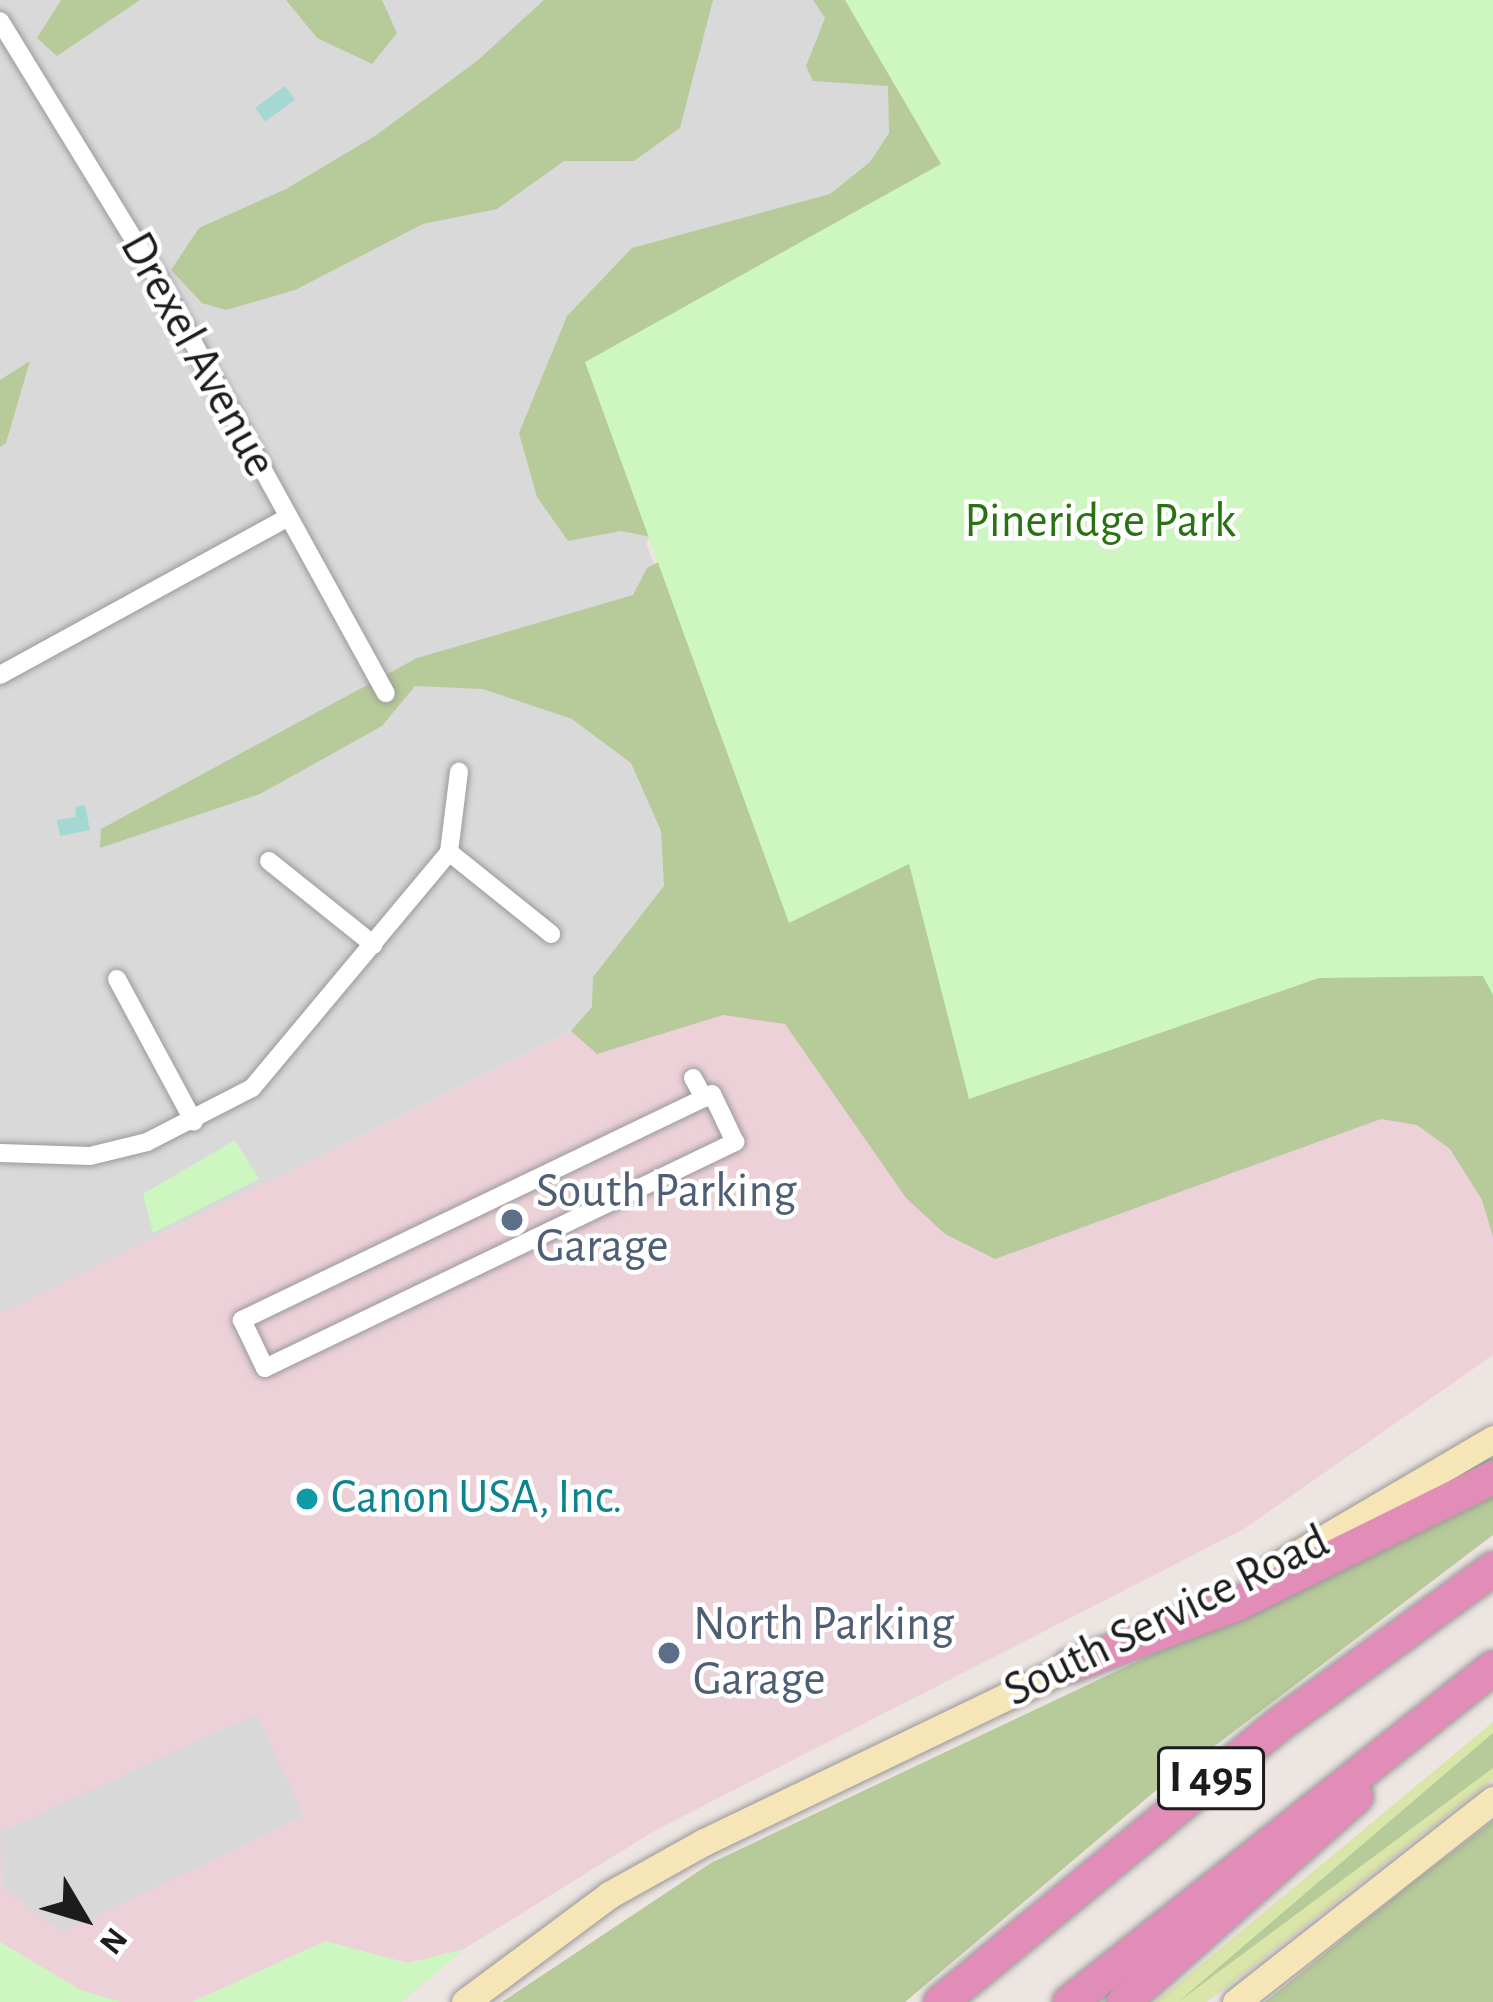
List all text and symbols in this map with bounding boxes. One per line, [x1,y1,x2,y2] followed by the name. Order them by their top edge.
[106,223,288,487] street label: Drexel Avenue
[964,494,1236,552] park label: Pineridge Park
[536,1163,797,1276] place label: South Parking Garage
[499,1207,525,1233] marker: South Parking Garage
[331,1470,623,1528] place label: Canon USA, Inc.
[294,1486,320,1512] marker: Canon USA, Inc.
[995,1514,1339,1720] street label: South Service Road
[693,1596,954,1709] place label: North Parking Garage
[656,1640,682,1666] marker: North Parking Garage
[1157,1739,1265,1817] road number: I 495
[24,1858,144,1978] north arrow
[93,1921,133,1960] text: N

